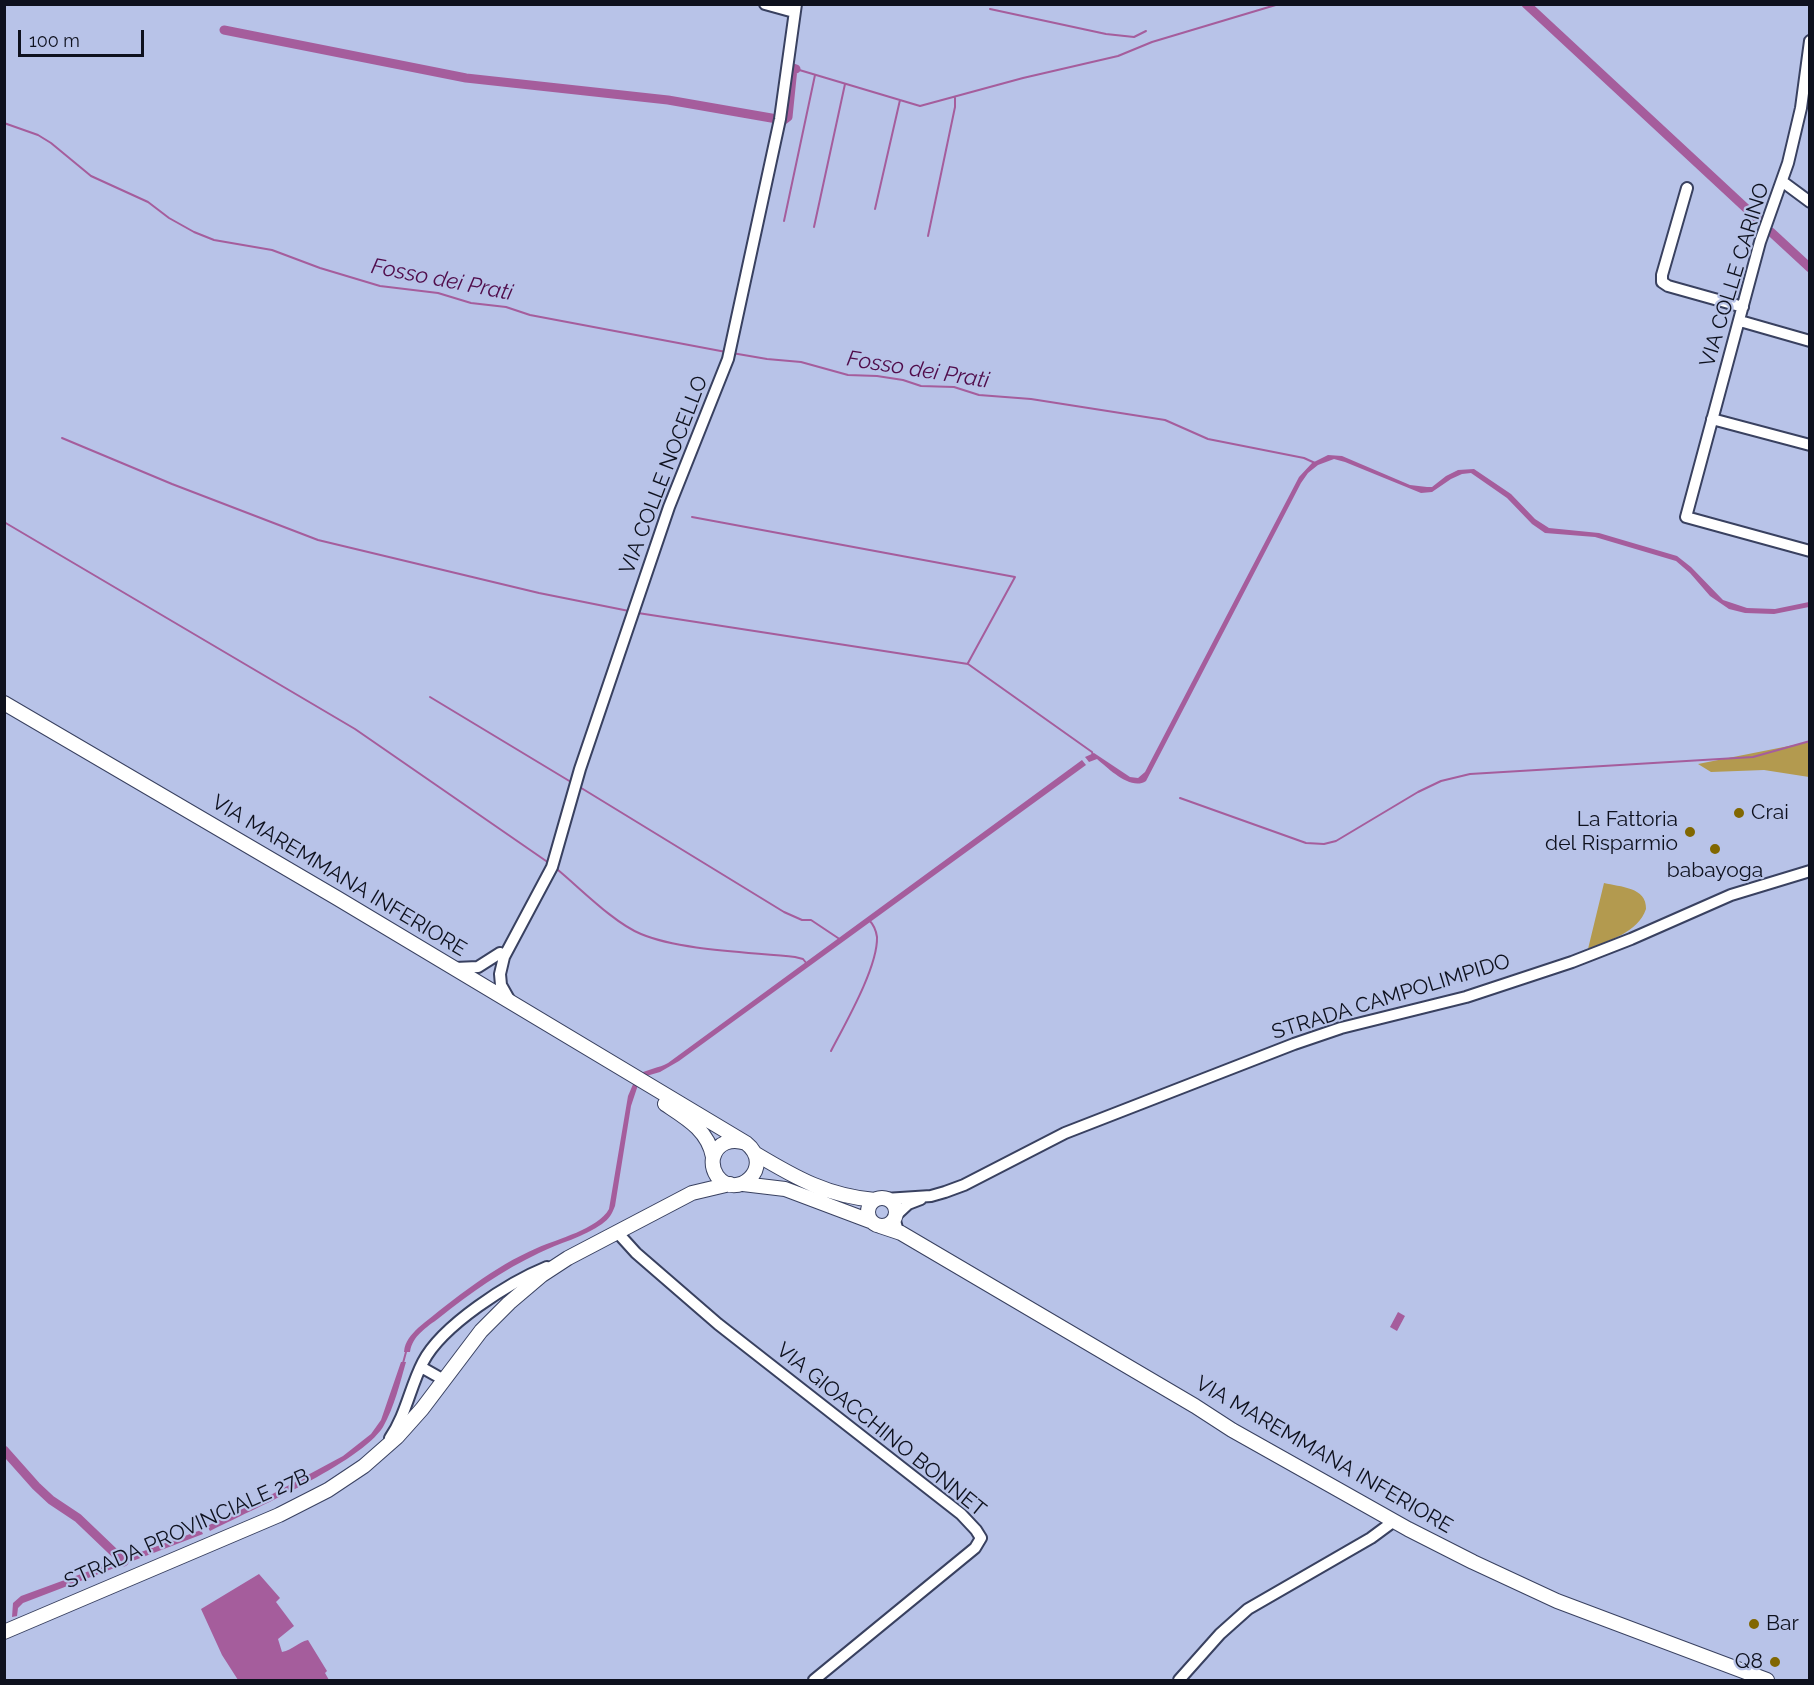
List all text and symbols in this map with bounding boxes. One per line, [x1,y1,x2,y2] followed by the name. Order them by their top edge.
[21,18,147,56] scale bar
[29,30,80,51] text: 100 m
[1695,180,1775,370] street label: VIA COLLE CARINO
[369,253,515,307] water label: Fosso dei Prati
[845,346,991,394] water label: Fosso dei Prati
[615,372,713,578] street label: VIA COLLE NOCELLO
[207,790,471,962] street label: VIA MAREMMANA INFERIORE
[1751,800,1789,826] place label: Crai
[1732,806,1746,820] marker: Crai
[1545,807,1678,857] place label: La Fattoria del Risparmio
[1683,825,1697,839] marker: La Fattoria del Risparmio
[1708,842,1722,856] marker: babayoga
[1667,858,1763,884] place label: babayoga
[1269,949,1513,1045] street label: STRADA CAMPOLIMPIDO
[771,1338,991,1522] street label: VIA GIOACCHINO BONNET
[1191,1371,1457,1539] street label: VIA MAREMMANA INFERIORE
[61,1464,313,1594] street label: STRADA PROVINCIALE 27B
[1766,1611,1799,1637] place label: Bar
[1747,1617,1761,1631] marker: Bar
[1735,1649,1763,1675] place label: Q8
[1768,1655,1782,1669] marker: Q8

